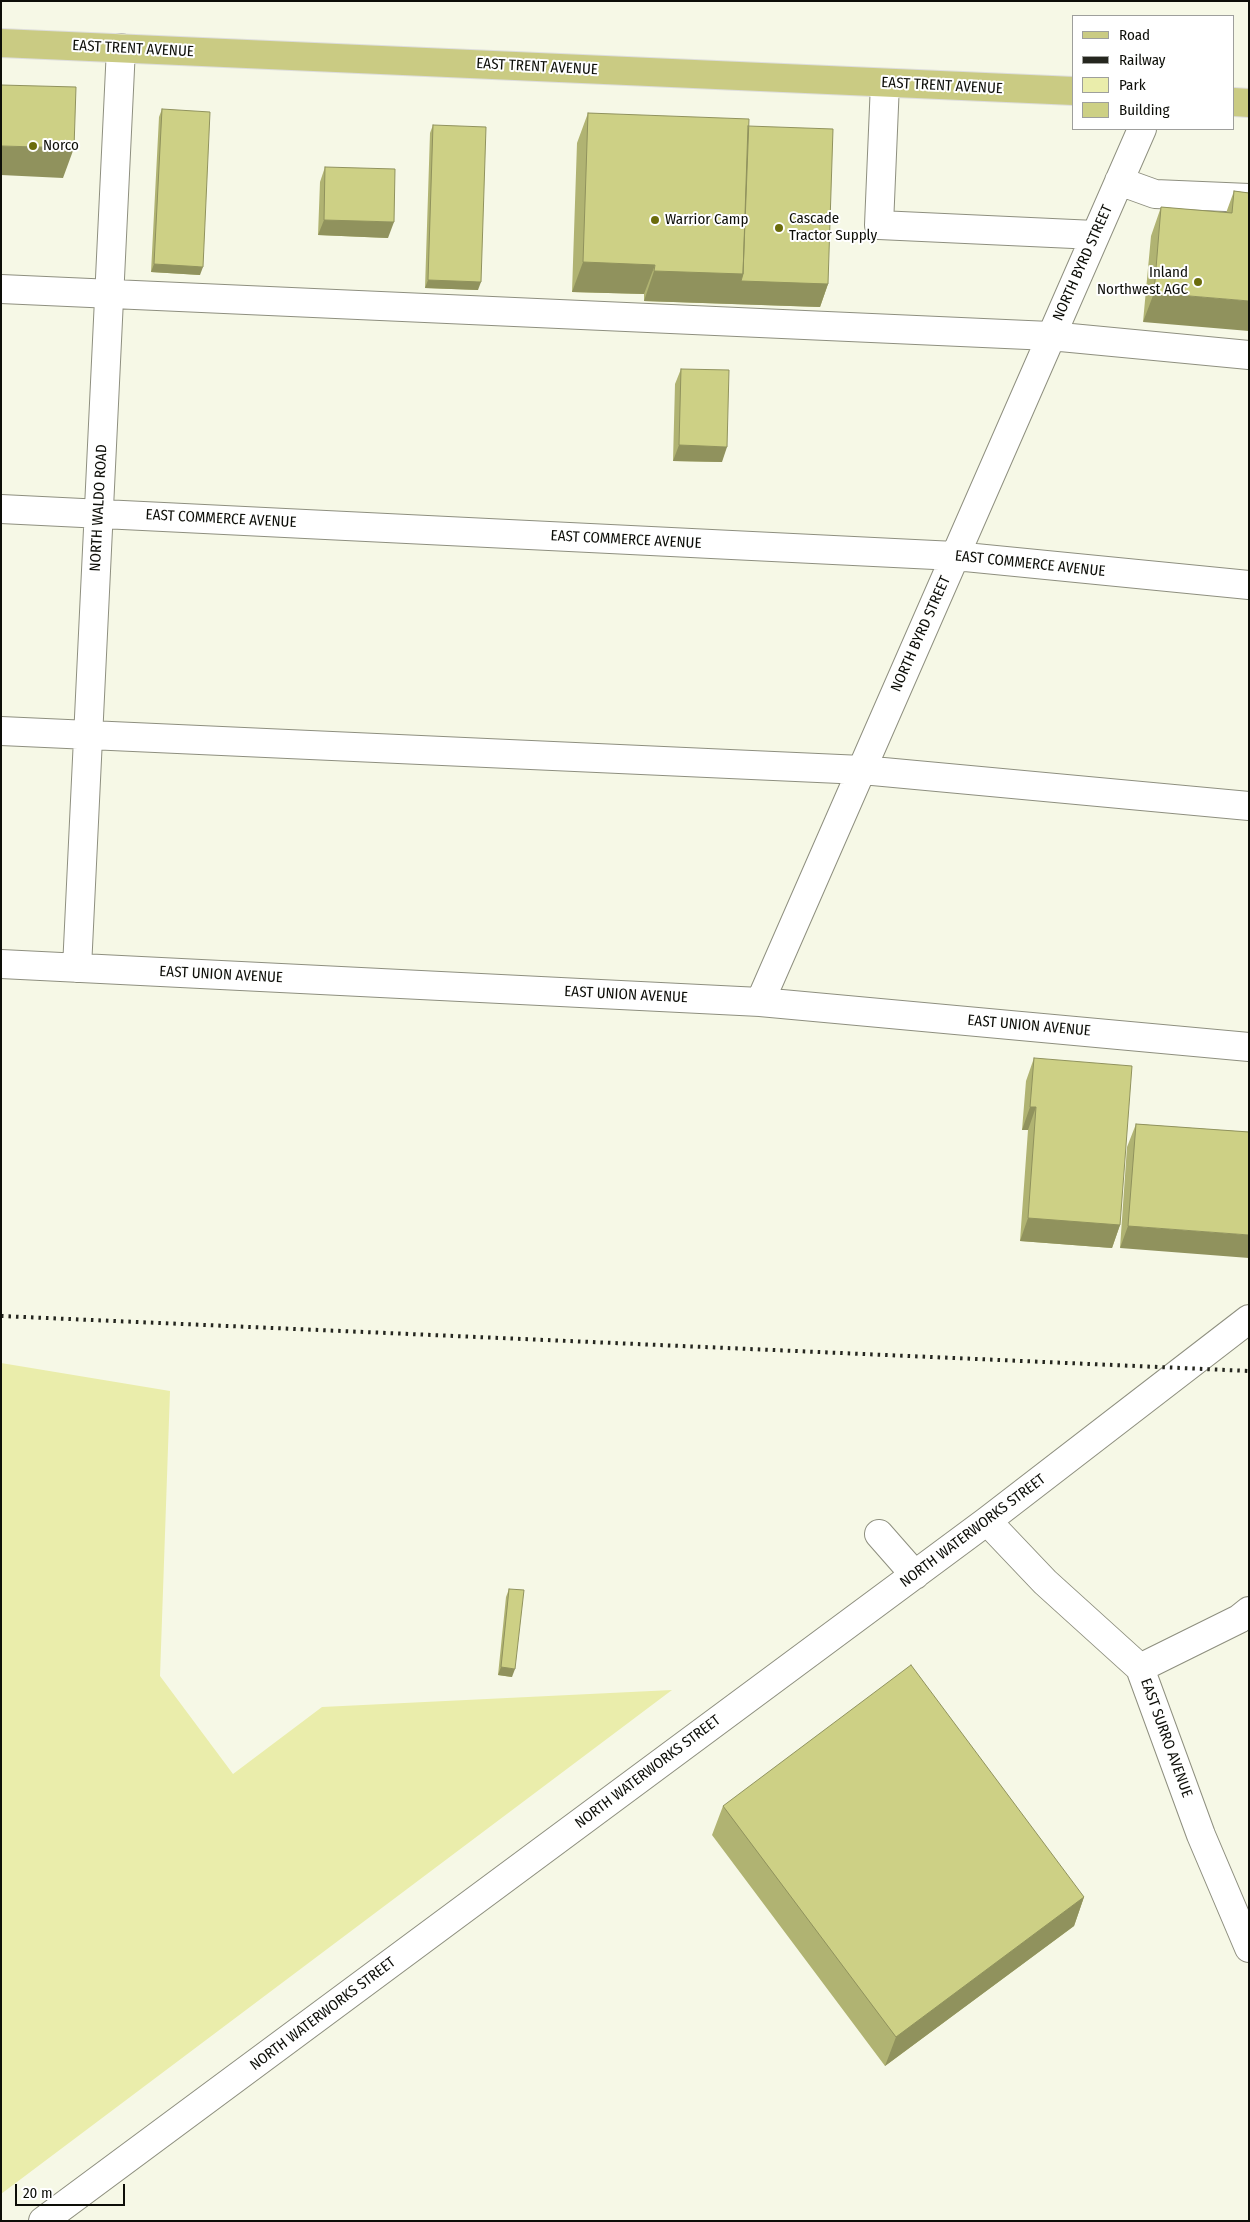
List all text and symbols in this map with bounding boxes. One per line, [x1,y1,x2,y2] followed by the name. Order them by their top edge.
[1072,15,1235,130] legend
[1119,26,1150,44] text: Road
[72,37,194,61] street label: EAST TRENT AVENUE
[1119,51,1166,69] text: Railway
[476,55,598,79] street label: EAST TRENT AVENUE
[881,74,1003,98] street label: EAST TRENT AVENUE
[1119,76,1146,94] text: Park
[1119,101,1170,119] text: Building
[43,137,79,155] place label: Norco
[27,140,39,152] marker: Norco
[1049,202,1117,324] street label: NORTH BYRD STREET
[789,210,877,245] place label: Cascade Tractor Supply
[665,211,748,229] place label: Warrior Camp
[649,214,661,226] marker: Warrior Camp
[773,222,785,234] marker: Cascade Tractor Supply
[1097,264,1188,299] place label: Inland Northwest AGC
[1192,276,1204,288] marker: Inland Northwest AGC
[87,444,111,572] street label: NORTH WALDO ROAD
[145,506,297,532] street label: EAST COMMERCE AVENUE
[550,527,702,553] street label: EAST COMMERCE AVENUE
[954,547,1106,581] street label: EAST COMMERCE AVENUE
[887,573,955,695] street label: NORTH BYRD STREET
[159,963,283,987] street label: EAST UNION AVENUE
[564,983,688,1007] street label: EAST UNION AVENUE
[967,1012,1091,1040] street label: EAST UNION AVENUE
[897,1470,1049,1592] street label: NORTH WATERWORKS STREET
[1136,1676,1196,1800] street label: EAST SURRO AVENUE
[572,1711,724,1833] street label: NORTH WATERWORKS STREET
[247,1953,399,2075] street label: NORTH WATERWORKS STREET
[18,2174,128,2206] scale bar
[23,2184,53,2202] text: 20 m

